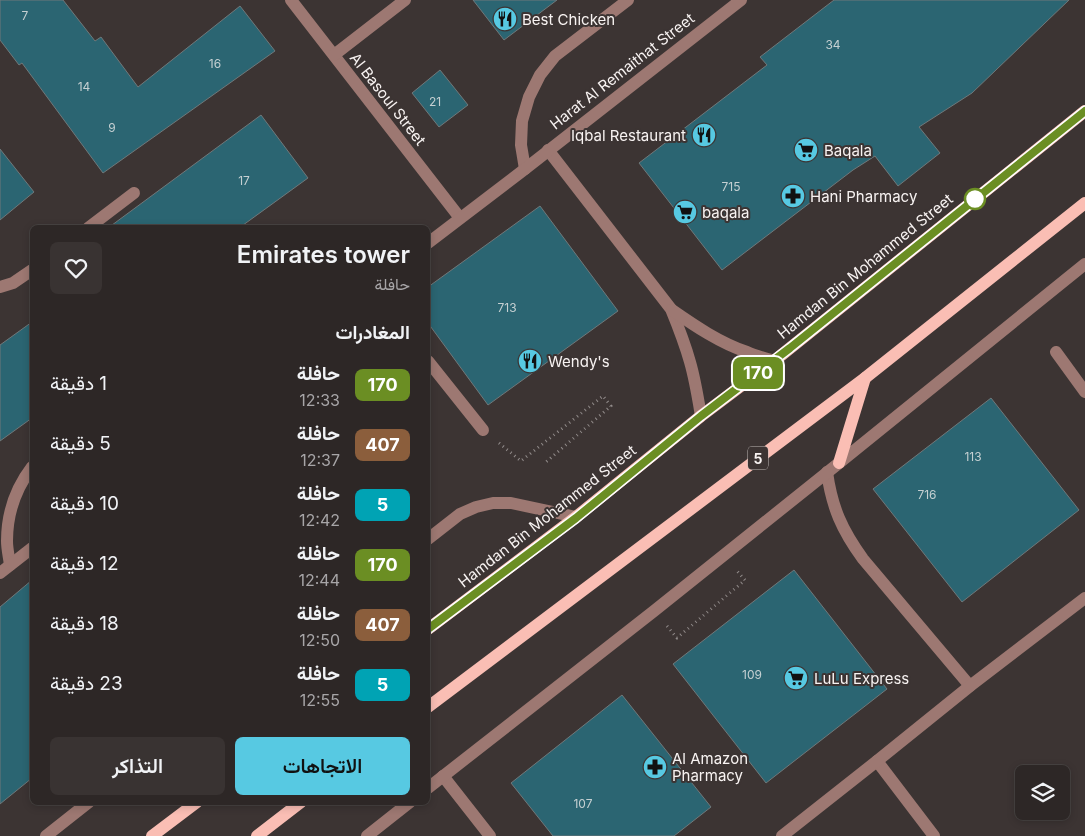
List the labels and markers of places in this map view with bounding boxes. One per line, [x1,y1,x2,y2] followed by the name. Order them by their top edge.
[492,6,518,32] restaurant icon: Best Chicken
[522,10,615,29] place label: Best Chicken
[691,122,717,148] restaurant icon: Iqbal Restaurant
[571,126,686,145] place label: Iqbal Restaurant
[793,137,819,163] supermarket icon: Baqala
[824,141,872,160] place label: Baqala
[780,183,806,209] pharmacy icon: Hani Pharmacy
[810,187,918,206] place label: Hani Pharmacy
[964,188,986,210] unlabelled marker
[672,199,698,225] supermarket icon: baqala
[702,203,749,222] place label: baqala
[517,348,543,374] restaurant icon: Wendy's
[548,352,610,371] place label: Wendy's
[783,665,809,691] supermarket icon: LuLu Express
[814,669,909,688] place label: LuLu Express
[672,749,748,785] place label: Al Amazon Pharmacy
[642,754,668,780] pharmacy icon: Al Amazon Pharmacy

